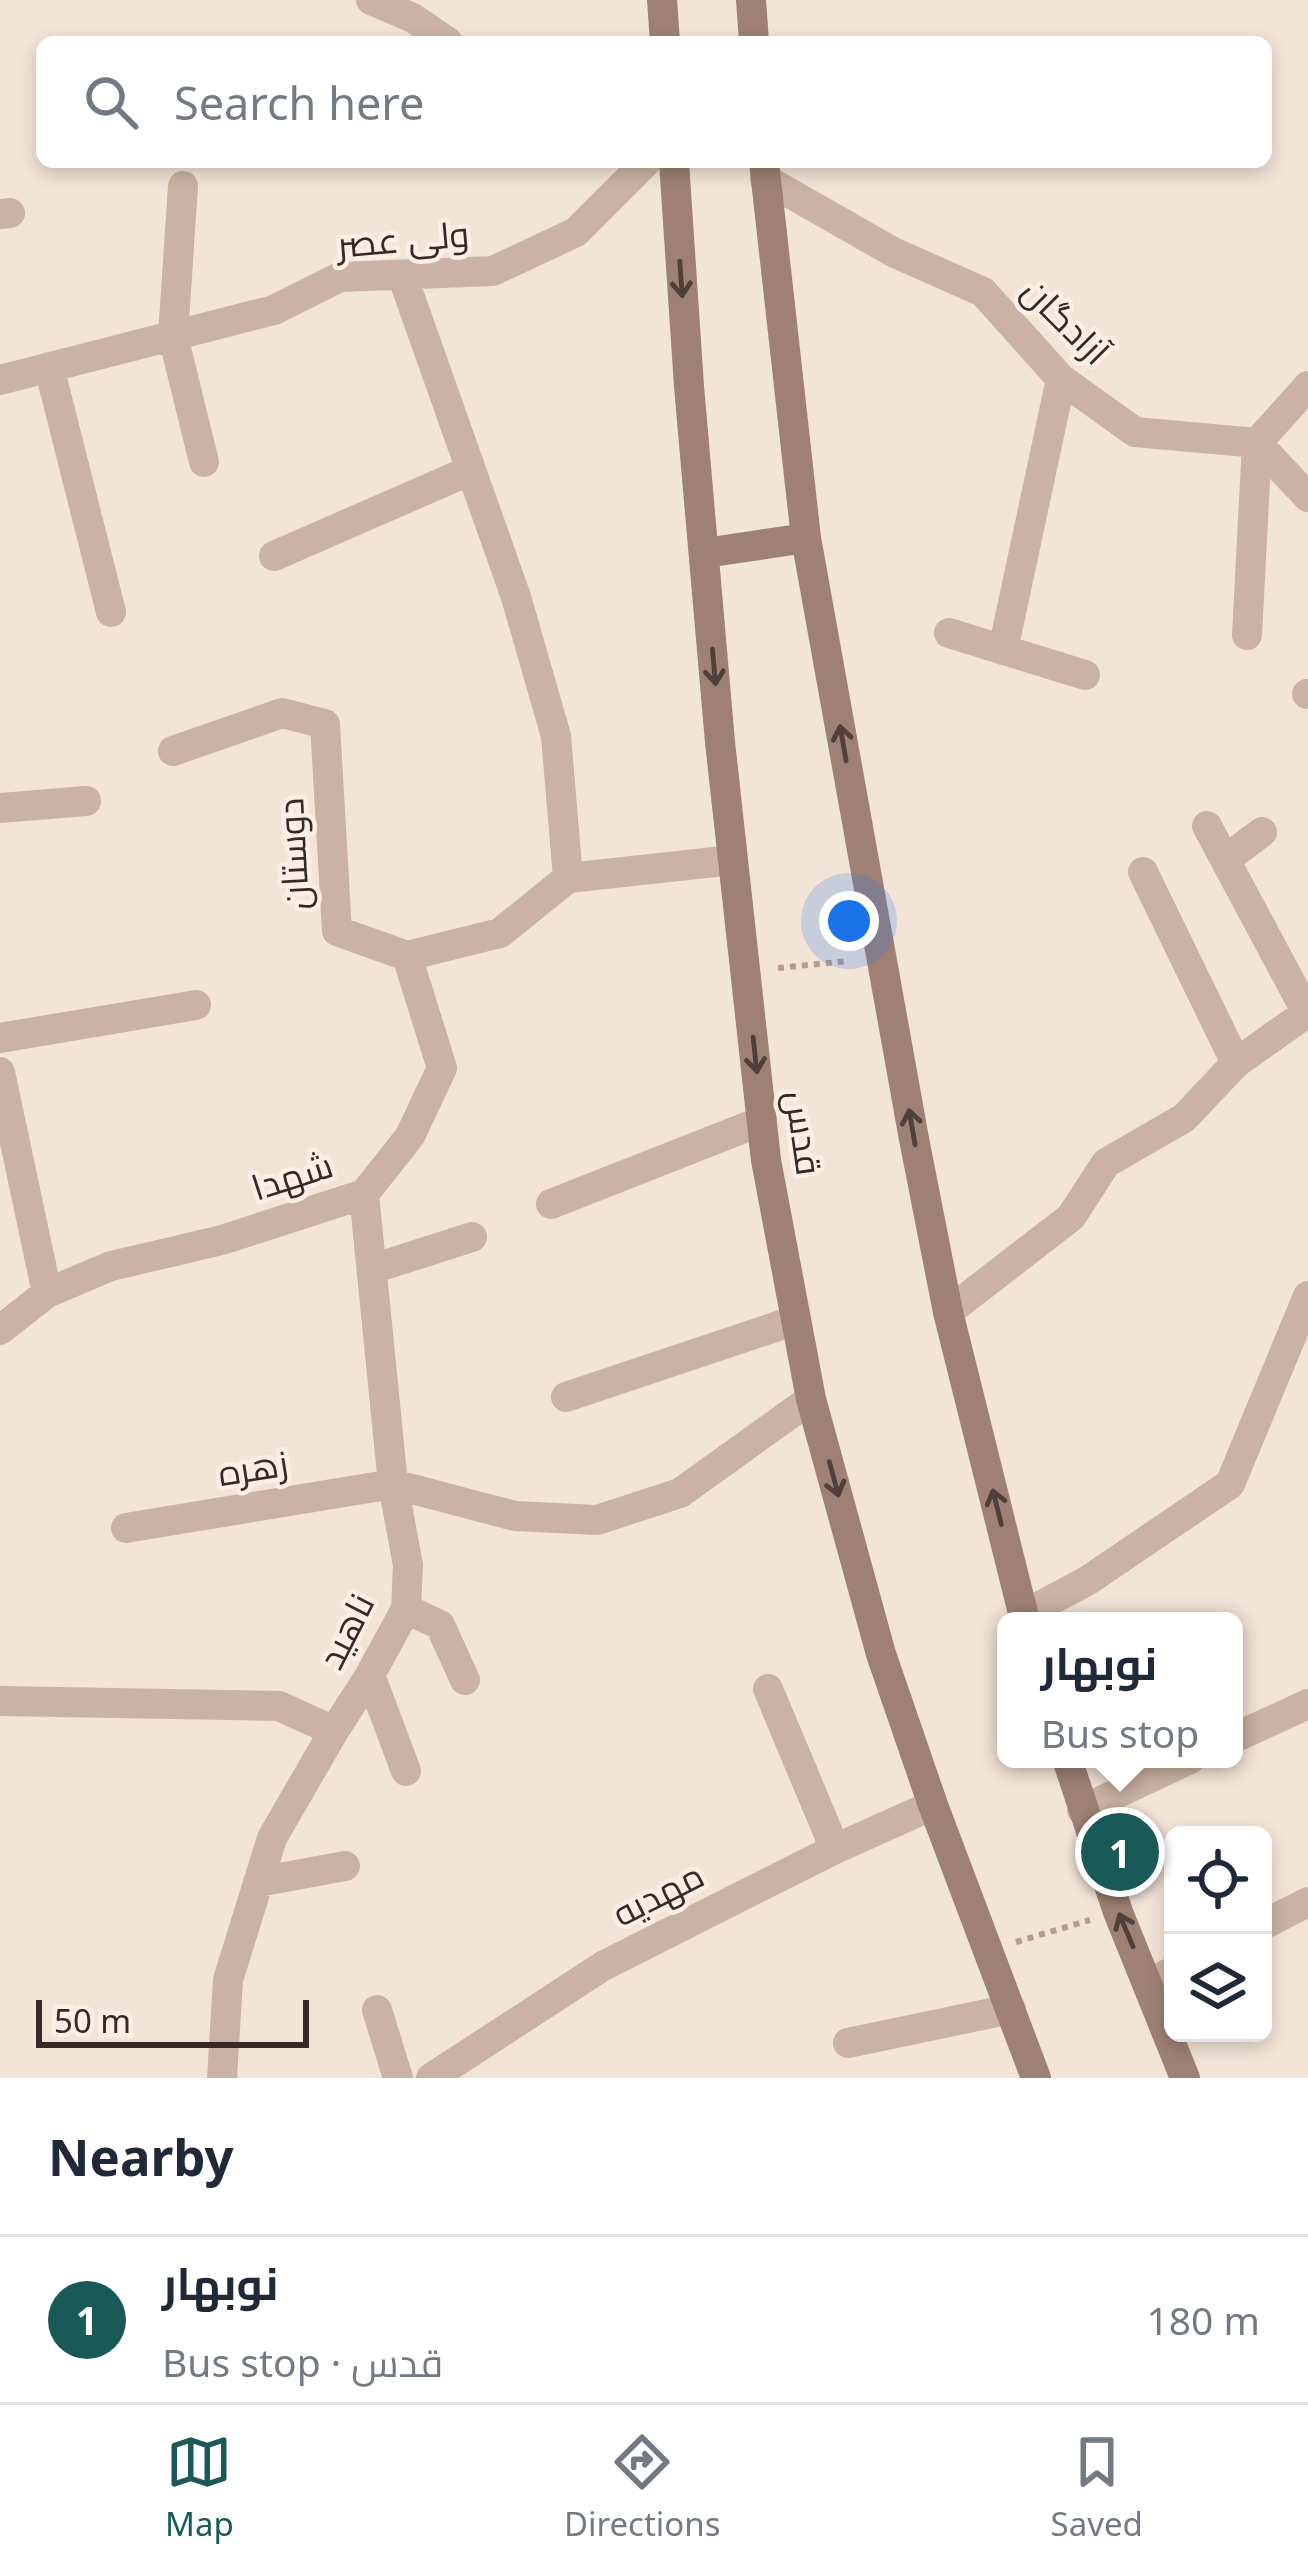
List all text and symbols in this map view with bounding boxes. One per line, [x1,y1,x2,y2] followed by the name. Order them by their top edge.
[36,36,1272,168] search box
[78,69,144,135] icon: search
[174,72,424,133] text: Search here
[333,208,471,269] street label: ولی عصر
[670,259,693,298] one-way arrow
[1012,266,1121,375] street label: آزادگان
[703,647,726,686] one-way arrow
[831,724,853,763] one-way arrow
[265,797,320,911] street label: دوستان
[819,891,879,951] your location
[744,1035,766,1074] one-way arrow
[774,1088,835,1178] street label: قدس
[899,1108,922,1147] one-way arrow
[245,1139,339,1212] street label: شهدا
[215,1438,291,1497] street label: زهره
[824,1460,846,1498] one-way arrow
[985,1489,1007,1527] one-way arrow
[306,1585,385,1677] street label: ناهید
[997,1612,1243,1768] popup
[1041,1632,1157,1693] text: نوبهار
[1041,1706,1199,1759] text: Bus stop
[1081,1807,1159,1897] pin: 1
[1164,1826,1272,2042] map controls
[1164,1826,1272,1934] button: locate
[604,1850,712,1937] street label: مهدیه
[1114,1913,1135,1950] one-way arrow
[1164,1934,1272,2042] button: layers
[36,1994,309,2047] scale bar
[54,1998,131,2043] text: 50 m
[48,2121,234,2191] text: Nearby
[162,2252,279,2313] text: نوبهار
[76,2293,98,2346] text: 1
[1146,2293,1260,2346] text: 180 m
[162,2335,443,2388] text: Bus stop · قدس
[165,2429,234,2546] tab: Map
[564,2429,721,2546] tab: Directions
[1051,2429,1143,2546] tab: Saved

